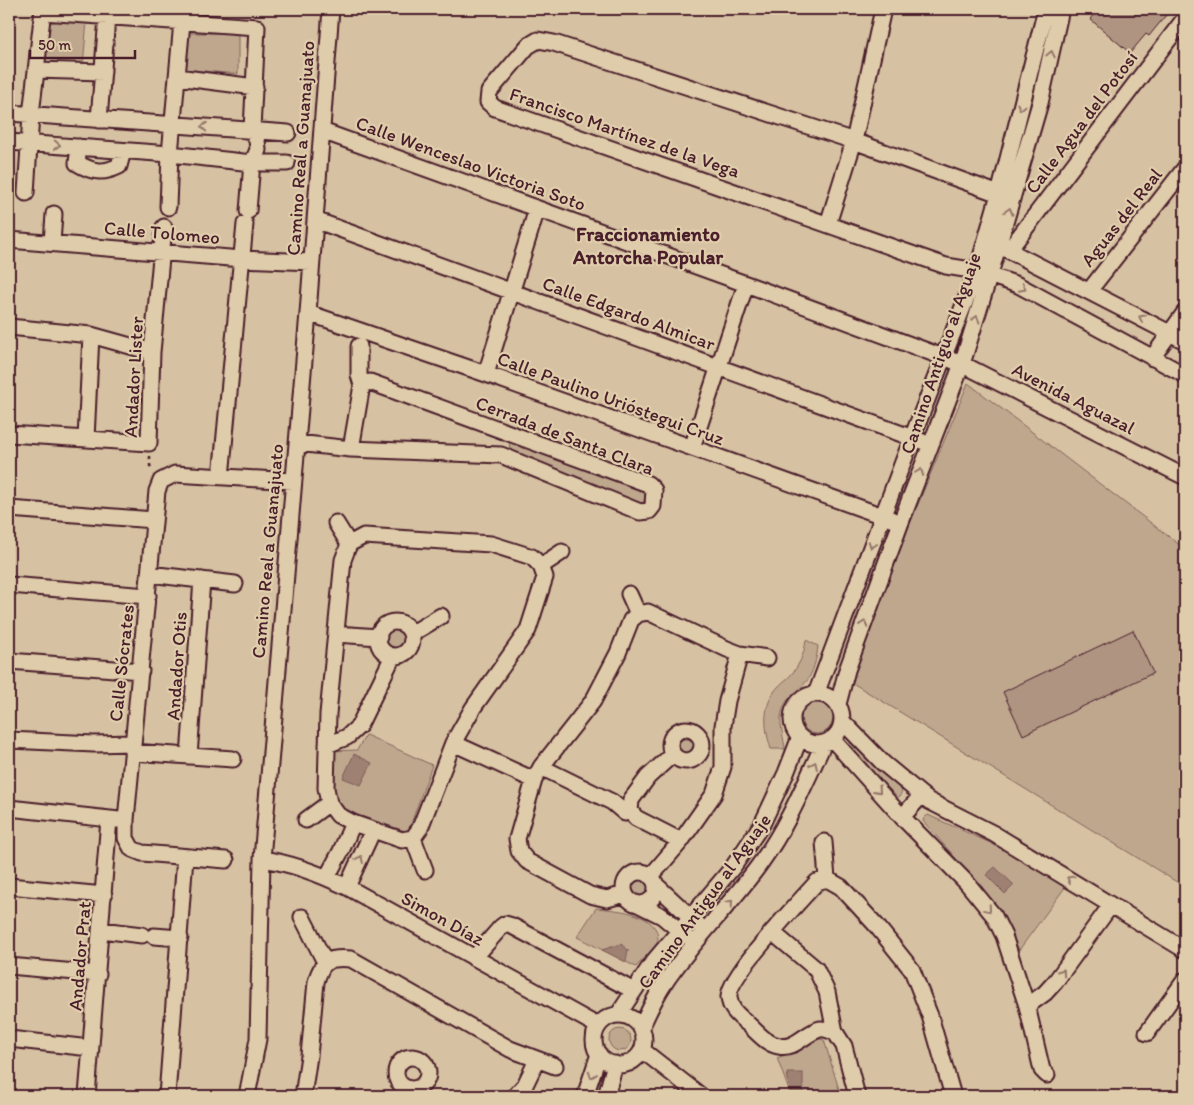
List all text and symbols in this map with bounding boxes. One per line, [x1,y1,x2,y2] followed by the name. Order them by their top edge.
[30,28,135,60] scale bar
[38,36,71,54] text: 50 m
[282,40,319,256] street label: Camino Real a Guanajuato
[1020,46,1143,198] street label: Calle Agua del Potosí
[1045,49,1056,58] one-way arrow
[507,82,743,183] street label: Francisco Martínez de la Vega
[1017,102,1027,110] one-way arrow
[353,111,589,216] street label: Calle Wenceslao Victoria Soto
[199,122,207,133] one-way arrow
[54,140,62,151] one-way arrow
[1076,163,1167,271] street label: Aguas del Real
[1003,207,1013,215] one-way arrow
[103,216,221,249] street label: Calle Tolomeo
[572,222,723,270] district label: Fraccionamiento Antorcha Popular
[895,249,986,457] street label: Camino Antiguo al Aguaje
[539,272,719,356] street label: Calle Edgardo Almicar
[1018,282,1027,292] one-way arrow
[1138,314,1147,324] one-way arrow
[119,315,148,438] street label: Andador Lister
[971,316,981,324] one-way arrow
[494,347,728,450] street label: Calle Paulino Urióstegui Cruz
[1008,358,1140,440] street label: Avenida Aguazal
[472,391,657,480] street label: Cerrada de Santa Clara
[247,443,288,659] street label: Camino Real a Guanajuato
[914,468,924,477] one-way arrow
[868,540,878,549] one-way arrow
[104,603,139,723] street label: Calle Sócrates
[161,611,192,721] street label: Andador Otis
[858,620,868,629] one-way arrow
[808,761,818,770] one-way arrow
[873,784,882,793] one-way arrow
[633,809,776,994] street label: Camino Antiguo al Aguaje
[354,855,365,864] one-way arrow
[1066,876,1075,886] one-way arrow
[397,886,488,951] street label: Simon Díaz
[63,900,96,1012] street label: Andador Prat
[724,900,733,909] one-way arrow
[983,904,992,913] one-way arrow
[1056,968,1065,978] one-way arrow
[588,1071,598,1079] one-way arrow

